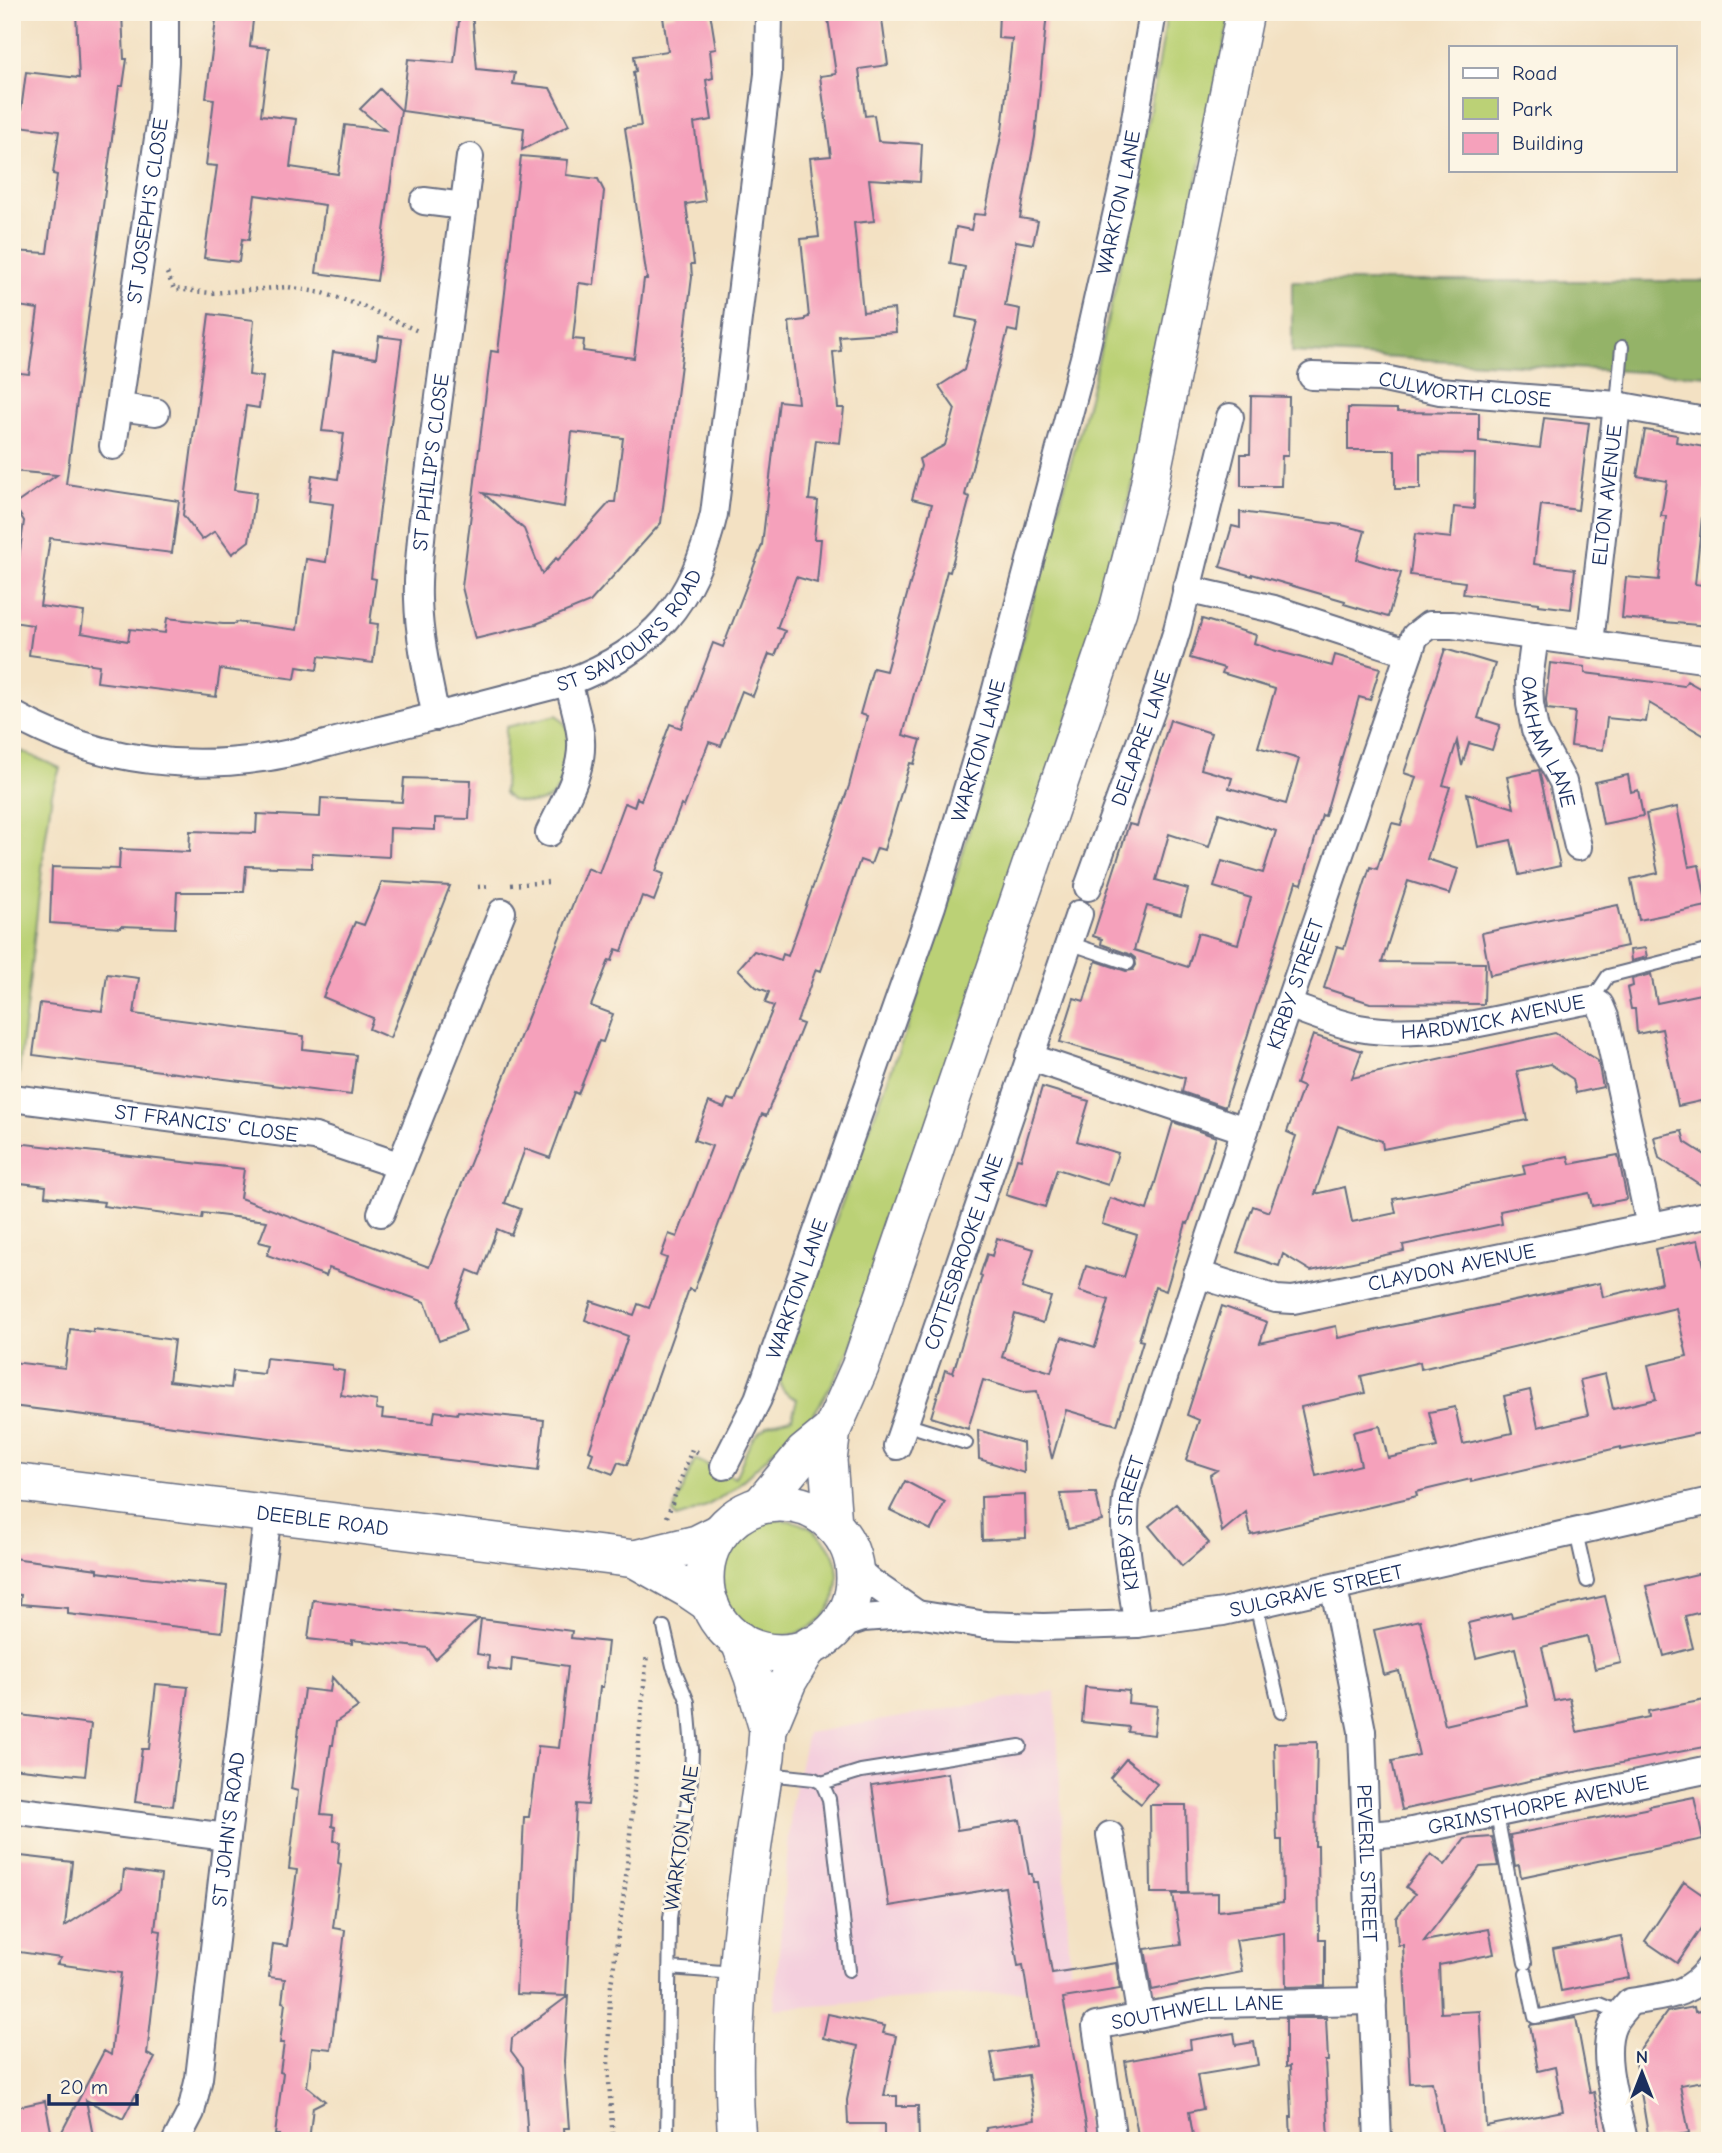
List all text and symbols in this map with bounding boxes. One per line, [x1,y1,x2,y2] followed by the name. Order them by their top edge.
[1449,46,1676,172] legend
[1512,61,1557,85] text: Road
[1512,97,1552,121] text: Park
[122,116,173,305] street label: ST JOSEPH'S CLOSE
[1091,129,1145,277] street label: WARKTON LANE
[1512,131,1584,155] text: Building
[1377,366,1552,412] street label: CULWORTH CLOSE
[408,372,454,552] street label: ST PHILIP'S CLOSE
[1587,423,1627,567] street label: ELTON AVENUE
[554,565,707,696] street label: ST SAVIOUR'S ROAD
[1106,668,1176,809] street label: DELAPRE LANE
[1517,676,1580,809] street label: OAKHAM LANE
[946,677,1010,825] street label: WARKTON LANE
[1262,916,1329,1052] street label: KIRBY STREET
[1401,989,1587,1044] street label: HARDWICK AVENUE
[113,1099,300,1147] street label: ST FRANCIS' CLOSE
[919,1151,1008,1353] street label: COTTESBROOKE LANE
[761,1215,833,1362] street label: WARKTON LANE
[1366,1238,1538,1296] street label: CLAYDON AVENUE
[1113,1453,1149,1592] street label: KIRBY STREET
[255,1500,390,1540] street label: DEEBLE ROAD
[1227,1559,1405,1622] street label: SULGRAVE STREET
[207,1750,250,1908] street label: ST JOHN'S ROAD
[659,1764,703,1912] street label: WARKTON LANE
[1426,1770,1651,1839] street label: GRIMSTHORPE AVENUE
[1352,1784,1382,1943] street label: PEVERIL STREET
[1109,1991,1284,2035] street label: SOUTHWELL LANE
[1606,2038,1676,2108] north arrow
[1636,2046,1648,2068] text: N
[49,2062,136,2106] scale bar
[60,2075,108,2099] text: 20 m

